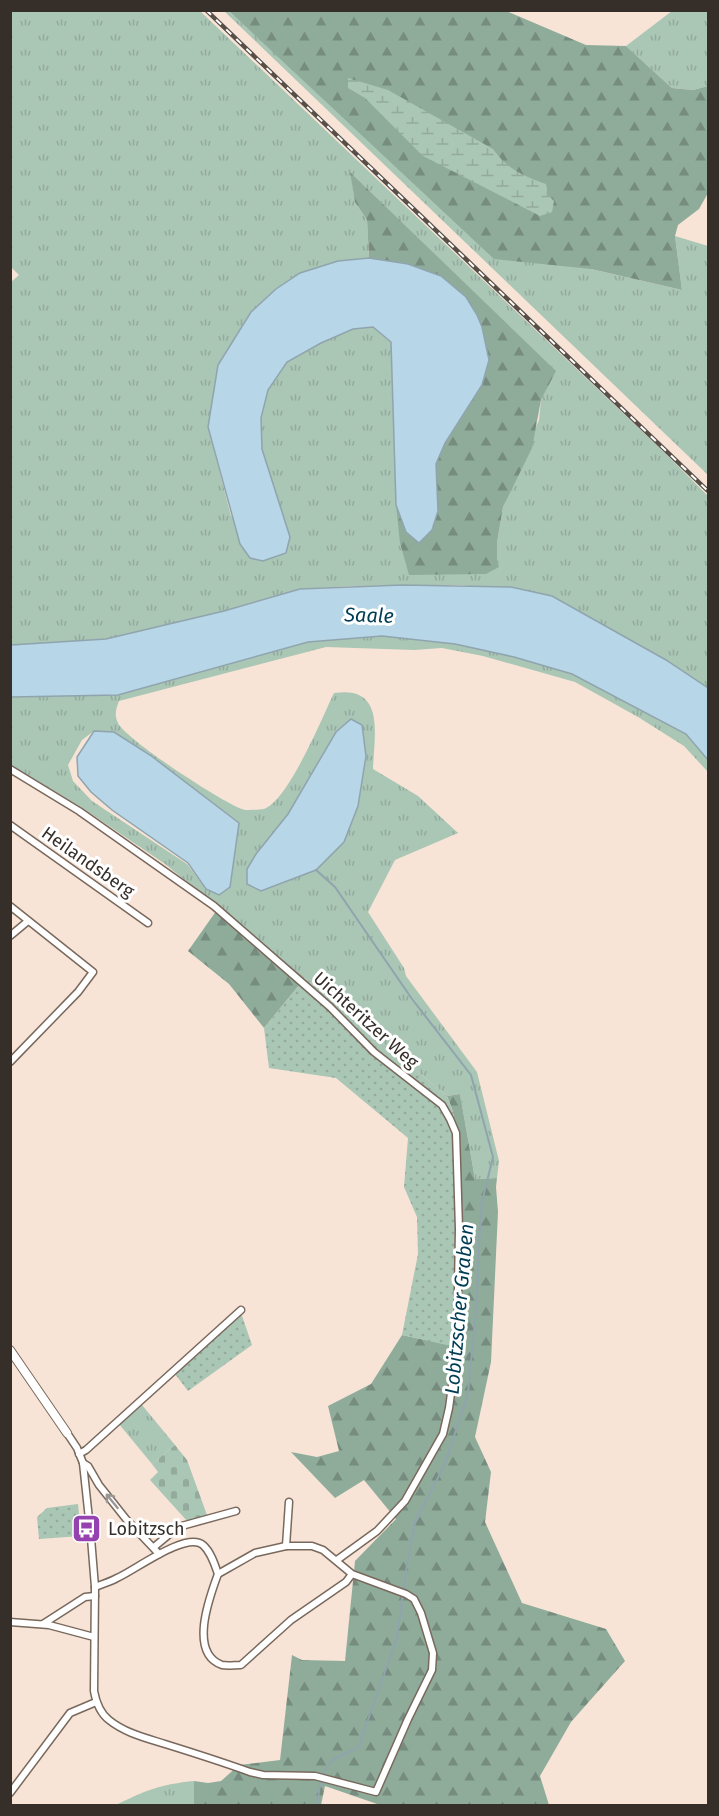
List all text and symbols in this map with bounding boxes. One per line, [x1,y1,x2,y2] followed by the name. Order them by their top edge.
[343,602,394,628] water label: Saale
[37,822,139,902] street label: Heilandsberg
[309,967,424,1073] street label: Uichteritzer Weg
[440,1223,478,1395] water label: Lobitzscher Graben
[105,1494,119,1509] one-way arrow
[71,1513,103,1545] bus stop icon: Lobitzsch
[108,1518,185,1540] place label: Lobitzsch

